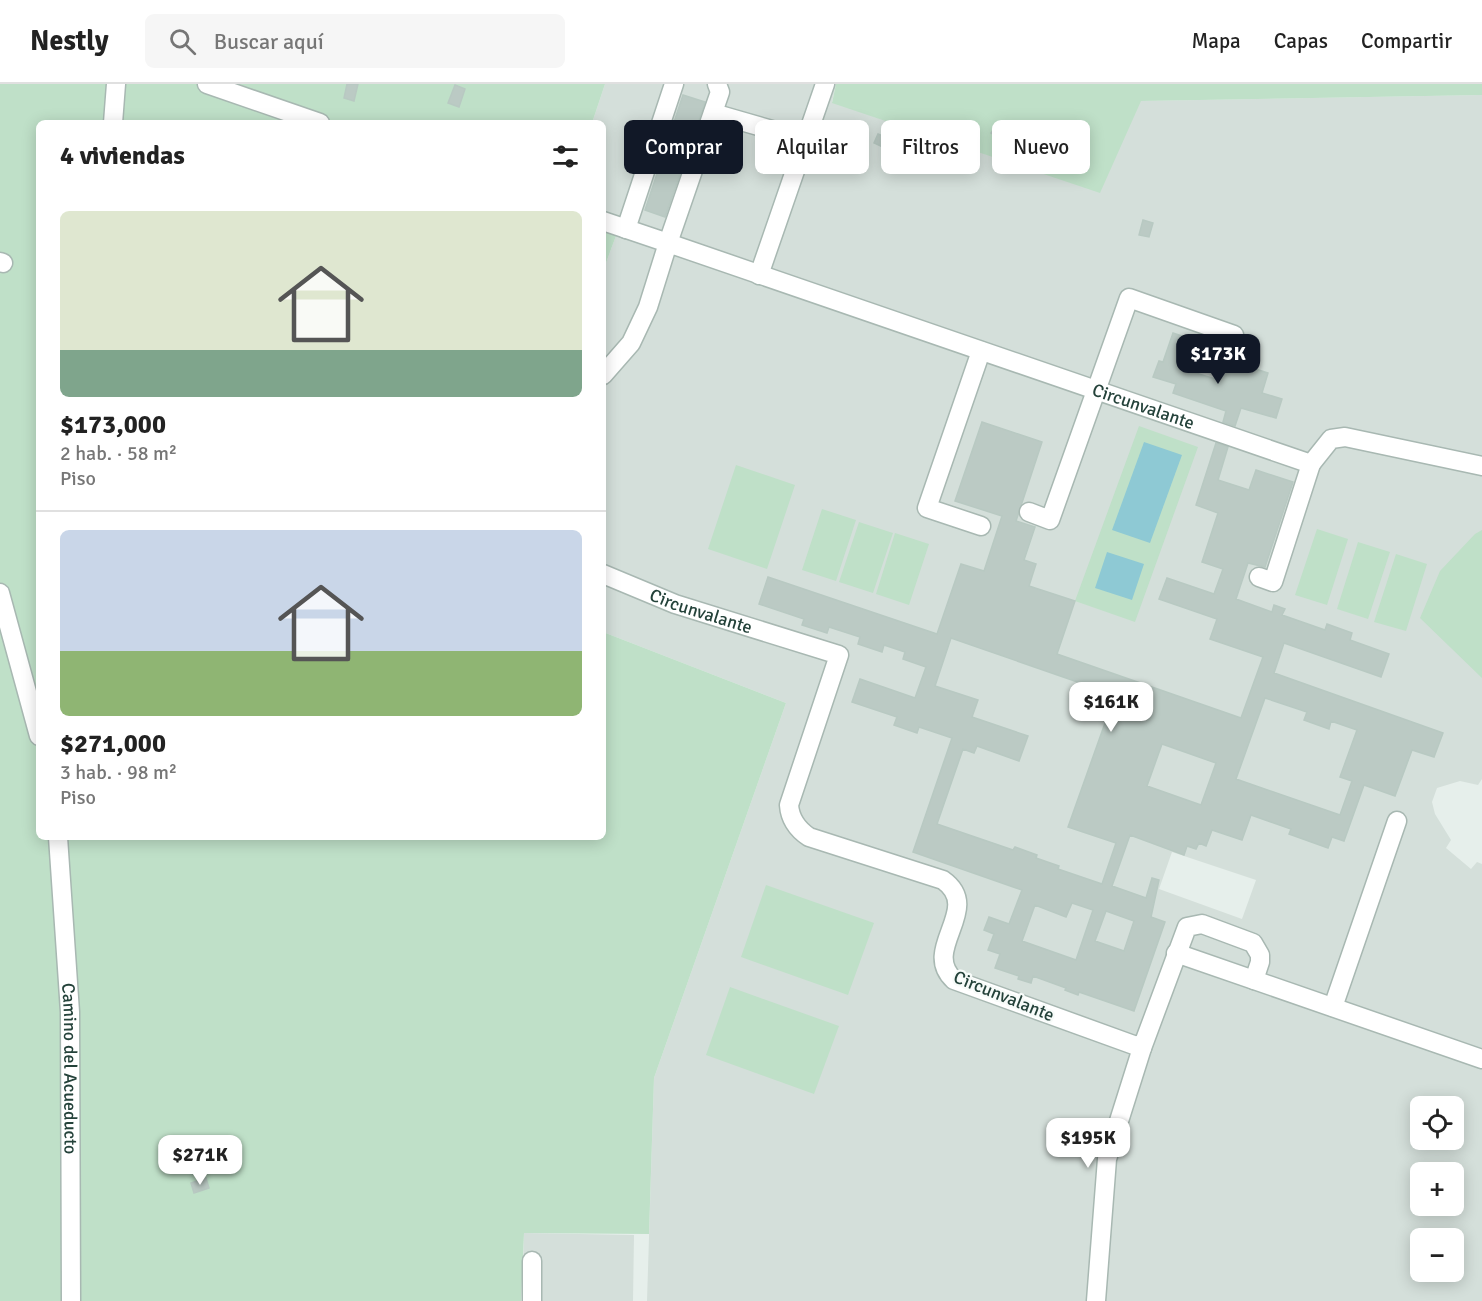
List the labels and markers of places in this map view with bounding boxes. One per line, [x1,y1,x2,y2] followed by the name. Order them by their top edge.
[1176,334,1260,385] pin: $173K
[1069,682,1153,733] pin: $161K
[1046,1118,1130,1169] pin: $195K
[158,1135,242,1186] pin: $271K

